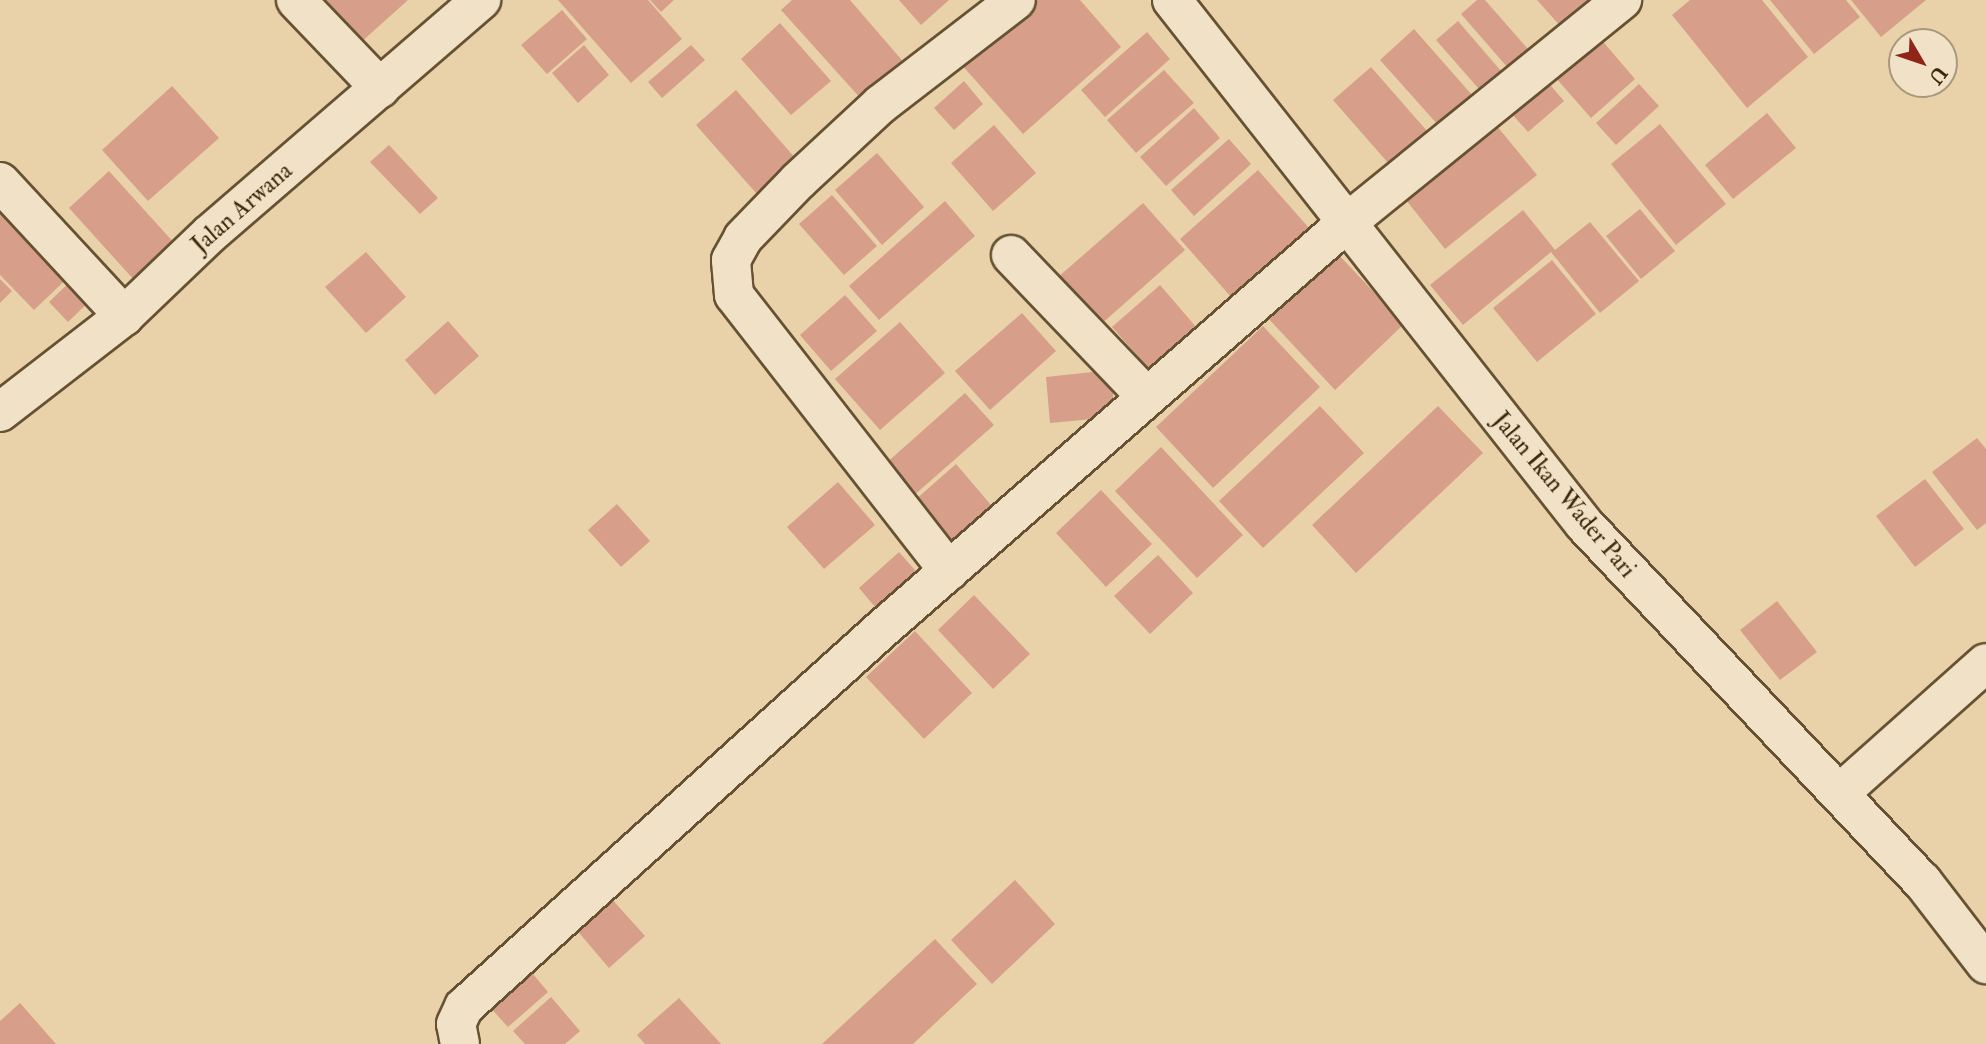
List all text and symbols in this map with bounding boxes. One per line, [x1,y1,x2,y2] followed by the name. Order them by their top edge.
[1888,28,1958,98] north arrow
[1923,61,1952,89] text: U
[186,157,298,259] street label: Jalan Arwana
[1486,406,1642,584] street label: Jalan Ikan Wader Pari

